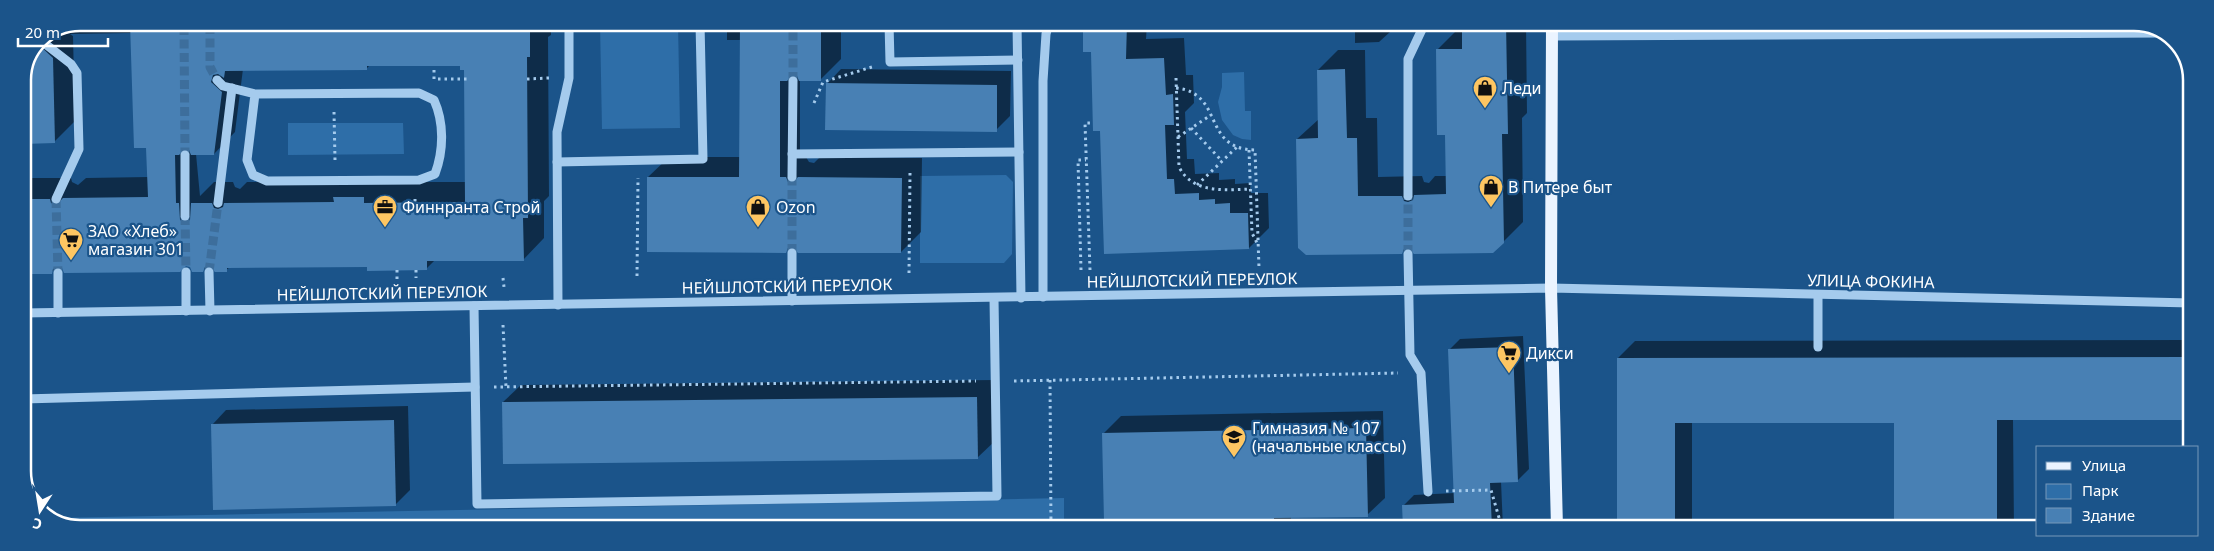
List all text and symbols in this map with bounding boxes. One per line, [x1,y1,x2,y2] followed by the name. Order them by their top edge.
[18,15,108,47] scale bar
[25,22,60,42] text: 20 m
[1472,75,1498,109] shop icon: Леди
[1502,77,1541,99] place label: Леди
[1478,174,1504,208] shop icon: В Питере быт
[1508,176,1613,198] place label: В Питере быт
[372,194,398,228] office icon: Финнранта Строй
[745,194,771,228] shop icon: Ozon
[402,196,540,218] place label: Финнранта Строй
[776,196,816,218] place label: Ozon
[88,220,184,260] place label: ЗАО «Хлеб» магазин 301
[58,227,84,261] supermarket icon: ЗАО «Хлеб» магазин 301
[1087,267,1297,293] street label: НЕЙШЛОТСКИЙ ПЕРЕУЛОК
[1807,269,1936,293] street label: УЛИЦА ФОКИНА
[682,273,892,299] street label: НЕЙШЛОТСКИЙ ПЕРЕУЛОК
[277,280,487,306] street label: НЕЙШЛОТСКИЙ ПЕРЕУЛОК
[1496,340,1522,374] supermarket icon: Дикси
[1526,342,1574,364] place label: Дикси
[1252,417,1406,457] place label: Гимназия № 107 (начальные классы)
[1221,424,1247,458] school or university icon: Гимназия № 107 (начальные классы)
[2036,446,2199,536] legend
[2082,455,2126,475] text: Улица
[2082,480,2118,500] text: Парк
[15,486,65,536] north arrow
[2082,505,2135,525] text: Здание
[31,514,44,534] text: С

